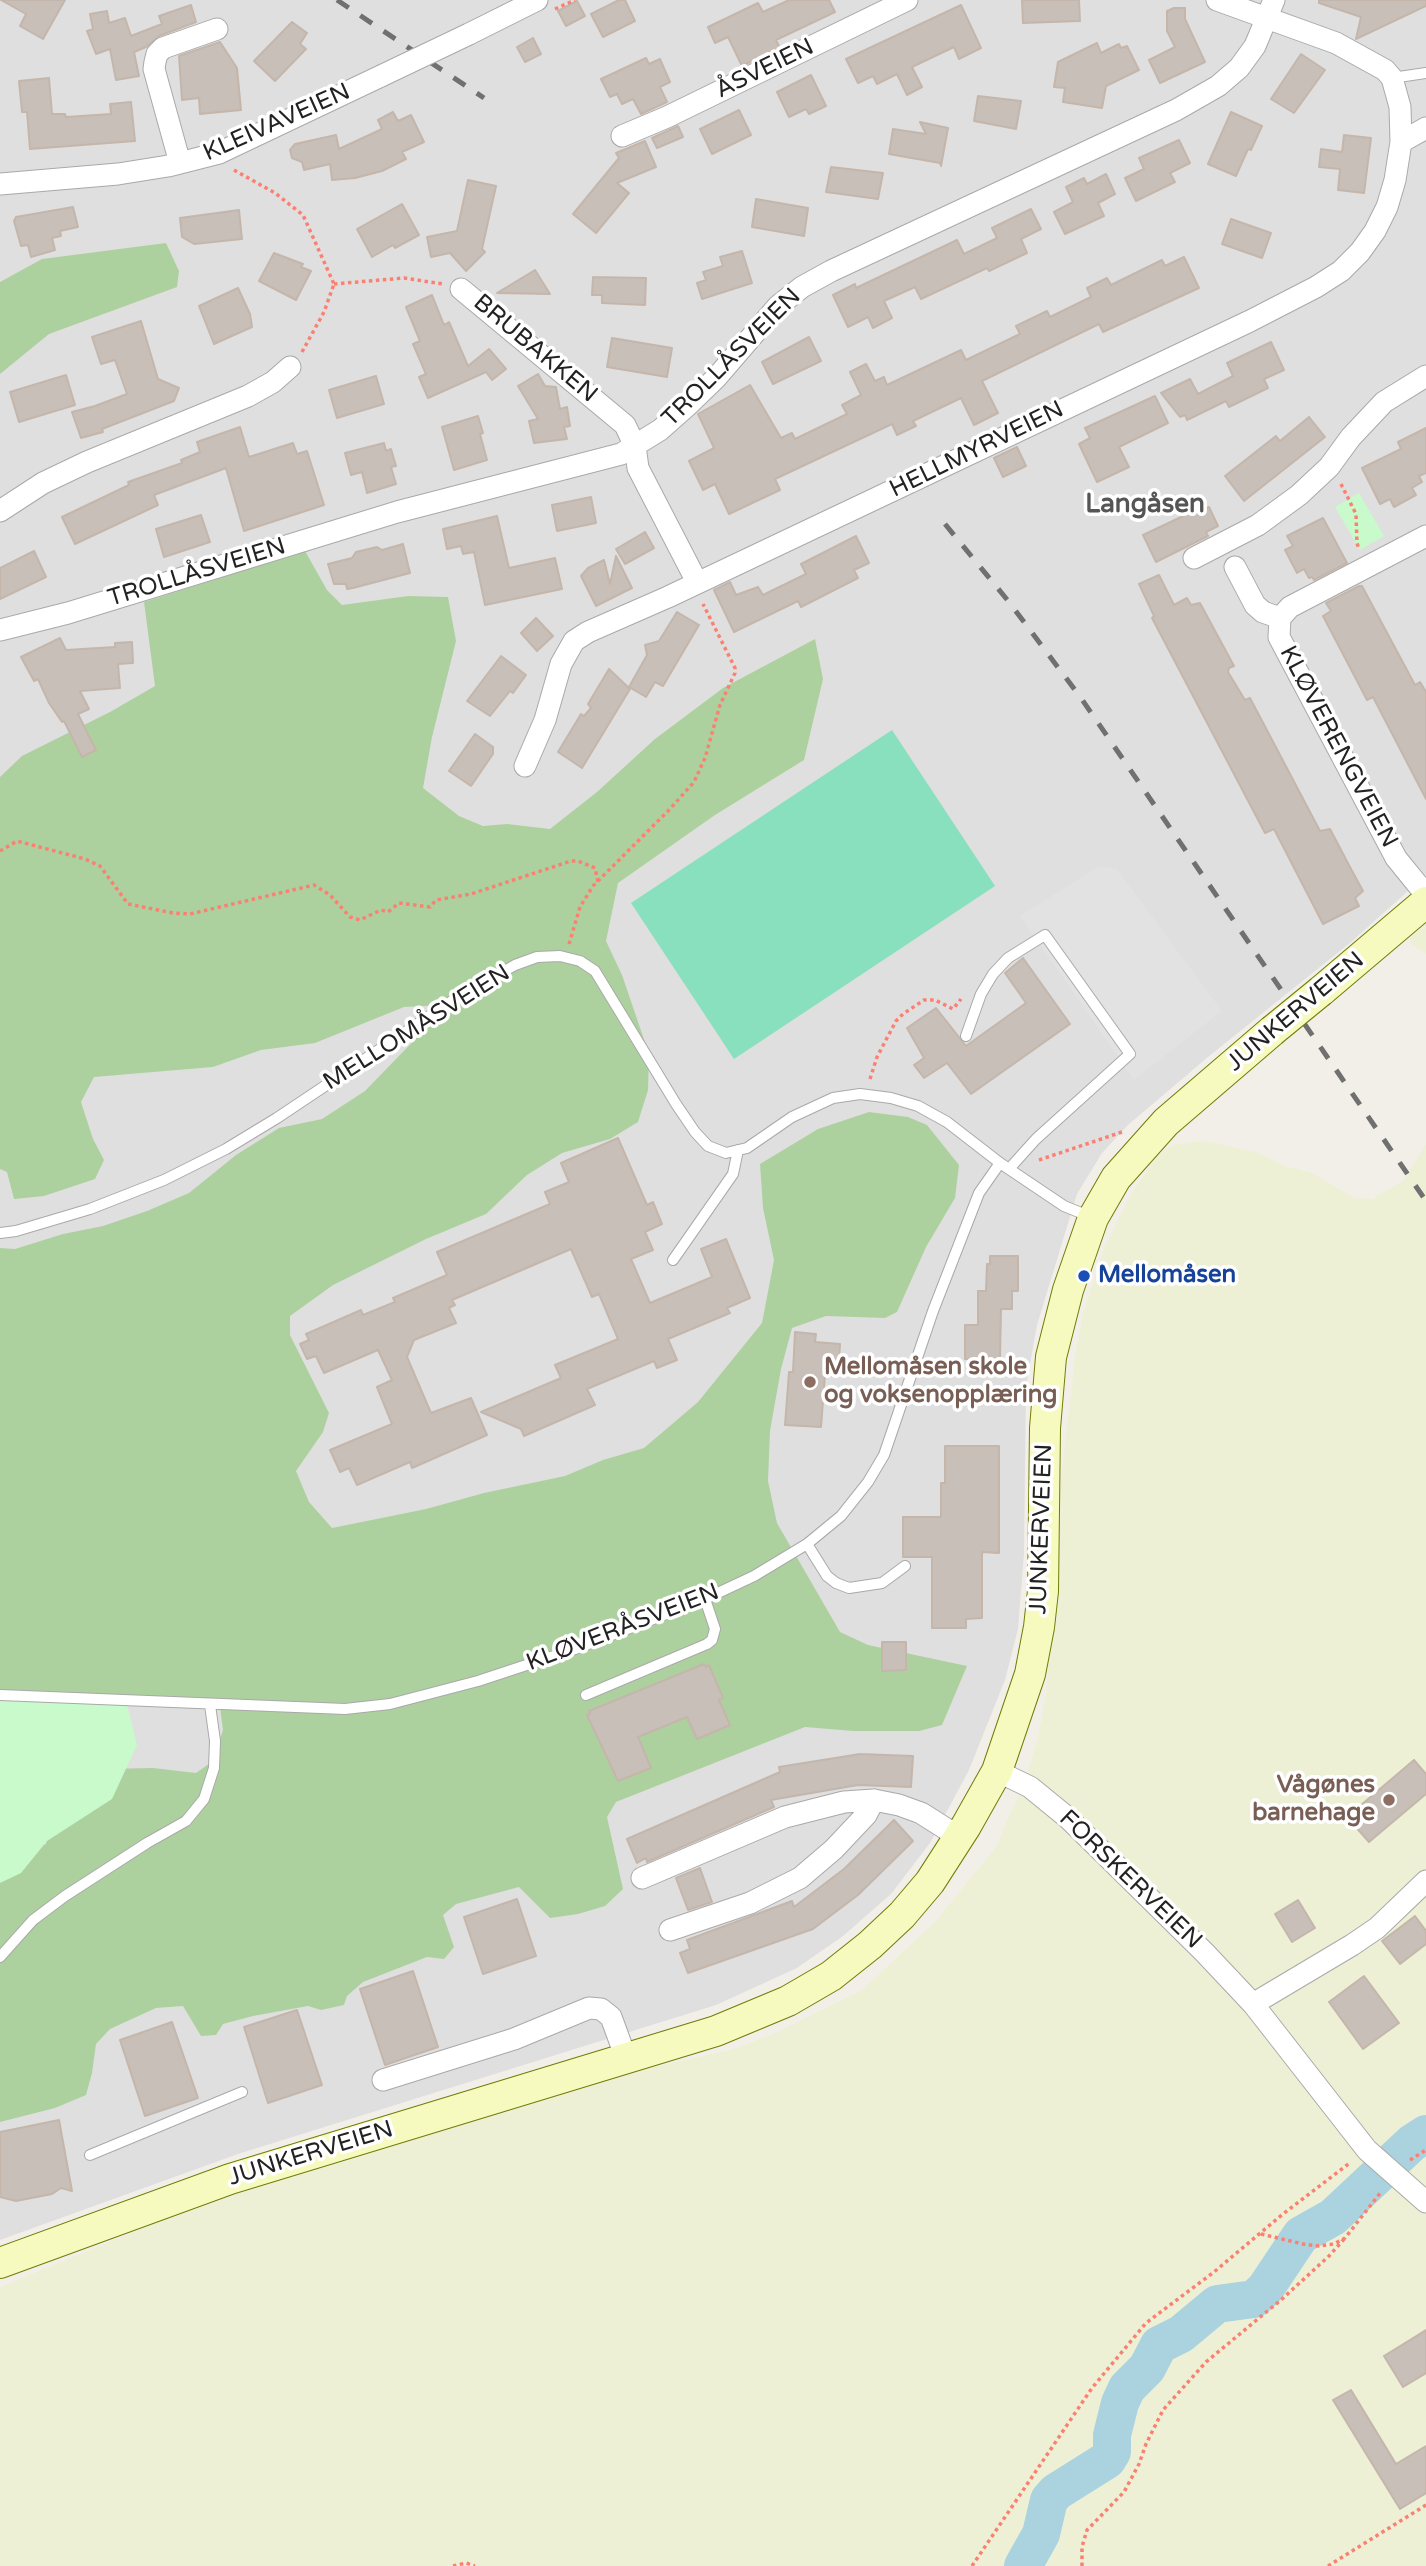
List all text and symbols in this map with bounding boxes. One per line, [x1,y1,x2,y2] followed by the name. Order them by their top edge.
[711,33,819,105] street label: ÅSVEIEN
[199,78,355,168] street label: KLEIVAVEIEN
[657,283,807,433] street label: TROLLÅSVEIEN
[467,289,603,409] street label: BRUBAKKEN
[885,395,1069,505] street label: HELLMYRVEIEN
[1085,489,1205,521] district label: Langåsen
[105,532,289,614] street label: TROLLÅSVEIEN
[1273,641,1403,853] street label: KLØVERENGVEIEN
[1221,946,1371,1078] street label: JUNKERVEIEN
[318,959,516,1097] street label: MELLOMÅSVEIEN
[1098,1262,1236,1290] place label: Mellomåsen
[1076,1268,1092,1284] marker: Mellomåsen
[824,1354,1057,1410] place label: Mellomåsen skole og voksenopplæring
[802,1374,818,1390] marker: Mellomåsen skole og voksenopplæring
[1025,1443,1059,1615] street label: JUNKERVEIEN
[523,1578,723,1678] street label: KLØVERÅSVEIEN
[1252,1772,1375,1828] place label: Vågønes barnehage
[1381,1792,1397,1808] marker: Vågønes barnehage
[1053,1805,1207,1955] street label: FORSKERVEIEN
[225,2115,397,2193] street label: JUNKERVEIEN

